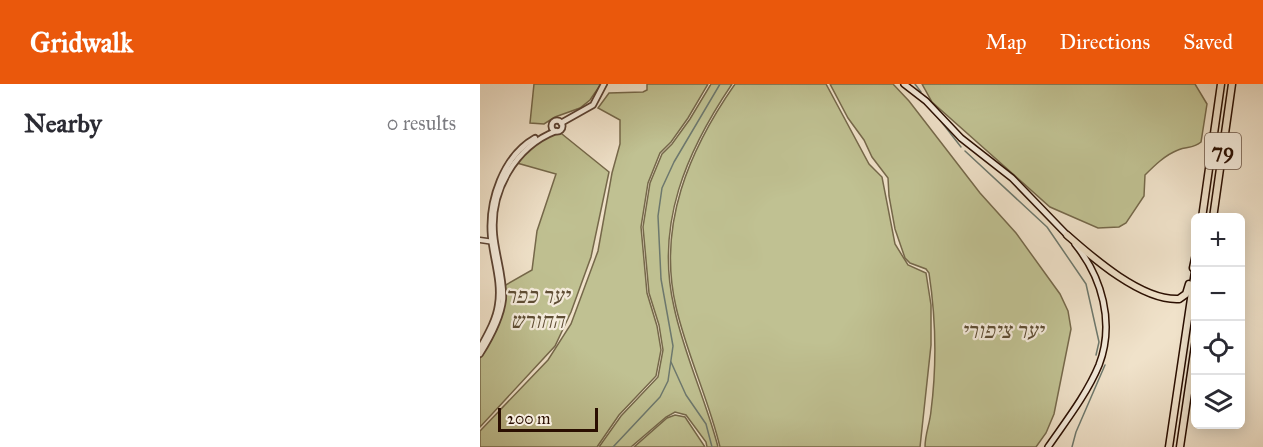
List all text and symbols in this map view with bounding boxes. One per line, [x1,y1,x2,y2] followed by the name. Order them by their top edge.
[30,25,133,60] text: Gridwalk
[986,29,1027,55] text: Map
[1060,29,1150,55] text: Directions
[1183,29,1233,55] text: Saved
[24,107,102,139] text: Nearby
[387,111,456,135] text: 0 results
[1205,133,1241,169] road number: 79
[1191,213,1245,429] map controls
[1191,213,1245,267] button: +
[1191,267,1245,321] button: −
[505,282,571,334] park label: יער כפר החורש
[961,317,1045,344] park label: יער ציפורי
[1191,321,1245,375] button: locate
[1191,375,1245,429] button: layers
[498,405,598,432] scale bar
[507,409,550,428] text: 200 m

